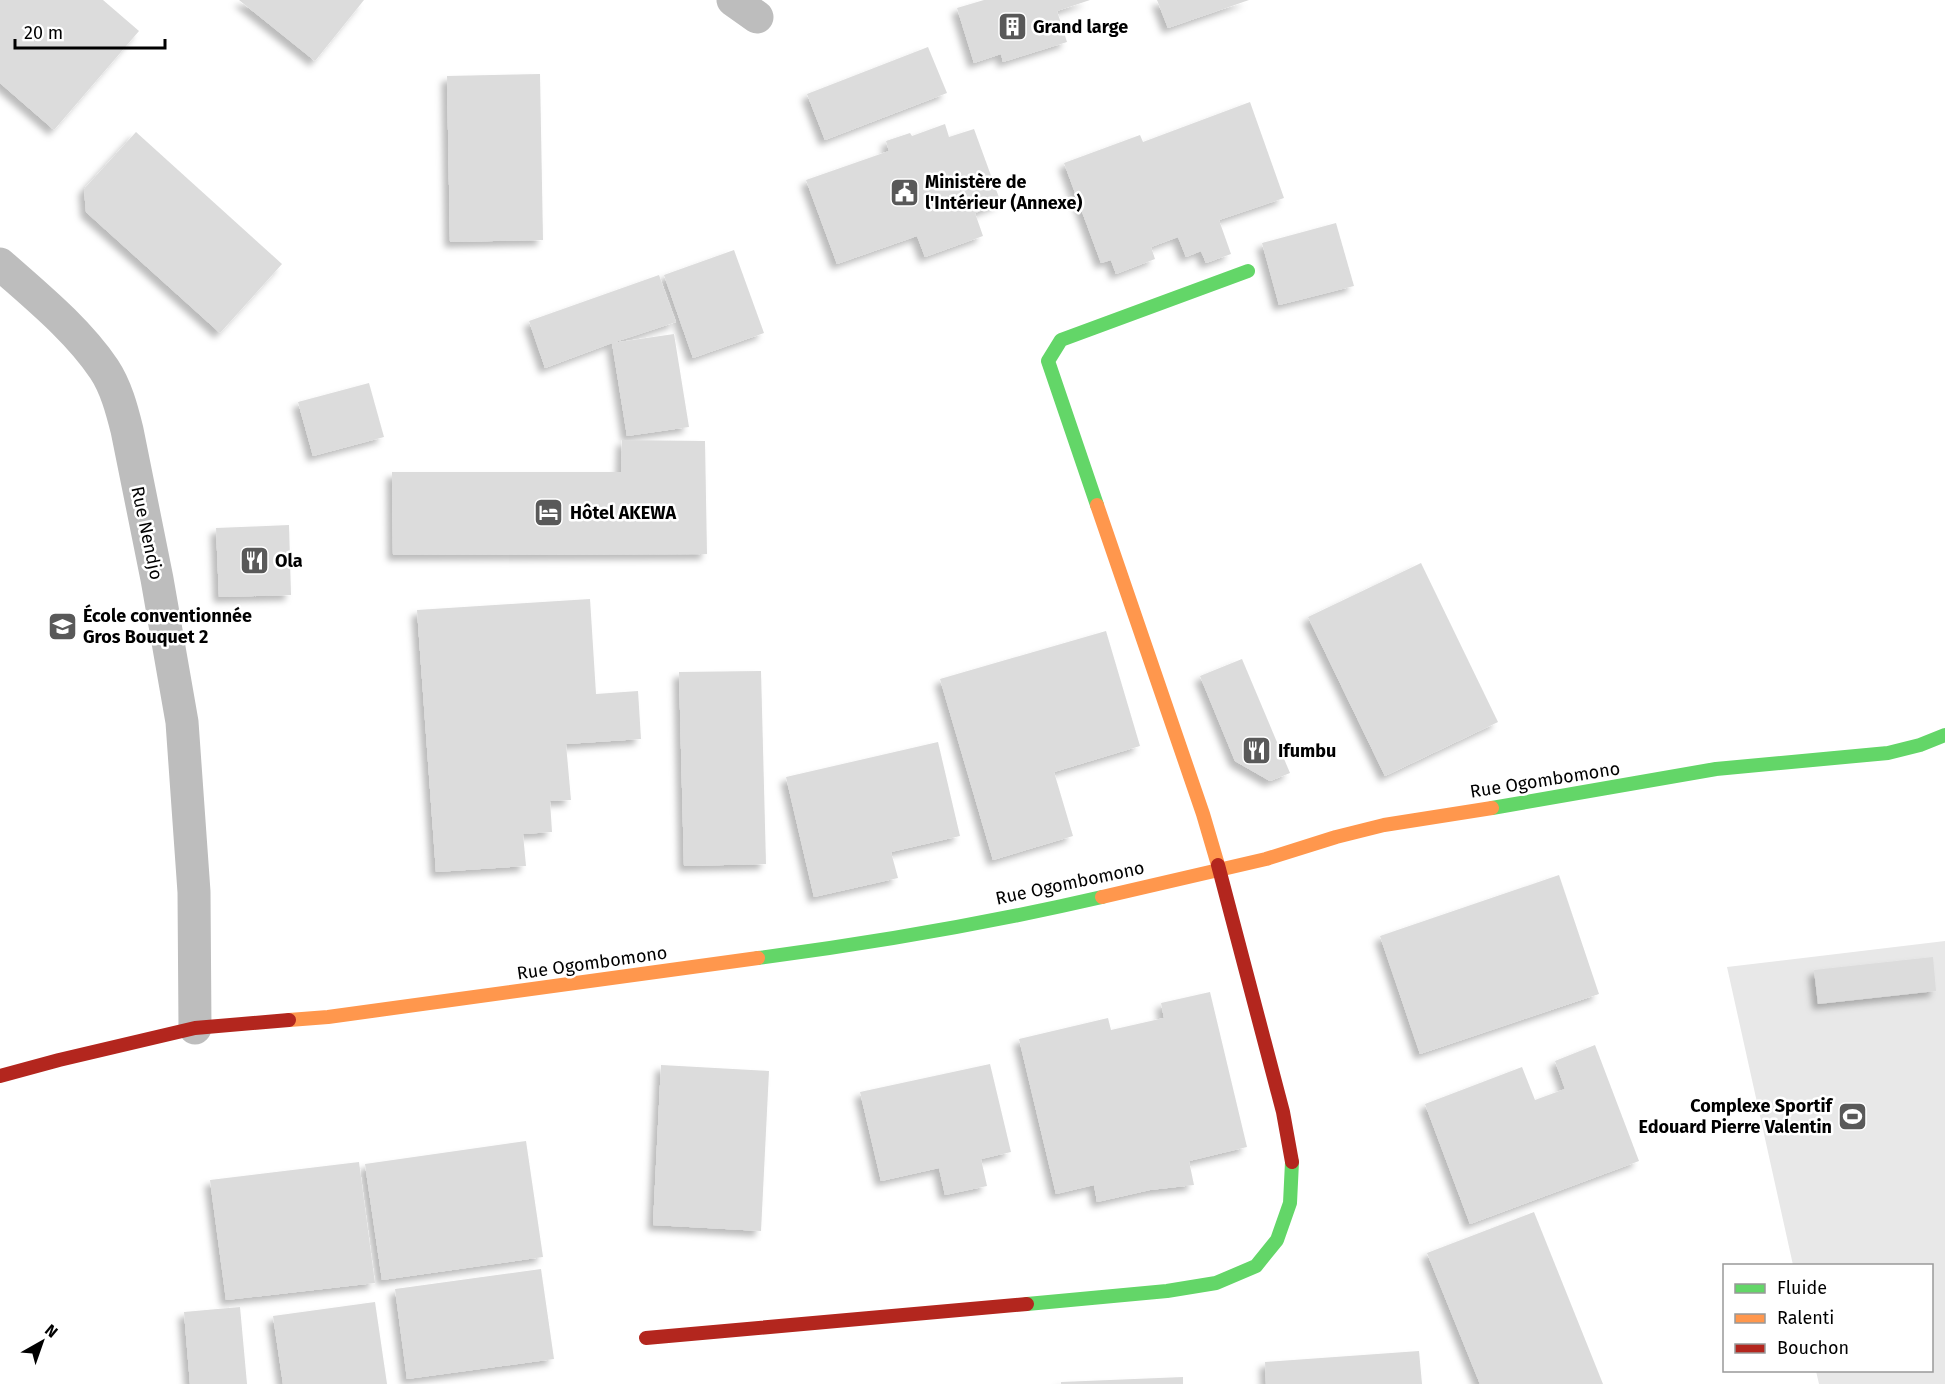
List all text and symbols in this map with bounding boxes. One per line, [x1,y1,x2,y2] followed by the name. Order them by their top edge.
[996,11,1028,43] building icon: Grand large
[15,12,165,50] scale bar
[1033,16,1128,38] place label: Grand large
[24,22,63,44] text: 20 m
[925,171,1082,214] place label: Ministère de l'Intérieur (Annexe)
[888,176,920,208] public building icon: Ministère de l'Intérieur (Annexe)
[126,484,168,582] street label: Rue Nendjo
[533,497,565,529] hotel icon: Hôtel AKEWA
[570,502,676,524] place label: Hôtel AKEWA
[238,545,270,577] restaurant icon: Ola
[275,550,303,572] place label: Ola
[83,604,252,648] place label: École conventionnée Gros Bouquet 2
[46,610,78,642] school or university icon: École conventionnée Gros Bouquet 2
[1241,735,1273,767] restaurant icon: Ifumbu
[1278,740,1336,762] place label: Ifumbu
[1468,757,1622,803] street label: Rue Ogombomono
[994,856,1146,910] street label: Rue Ogombomono
[515,942,669,984] street label: Rue Ogombomono
[1639,1095,1834,1138] place label: Complexe Sportif Edouard Pierre Valentin
[1837,1100,1869,1132] sports icon: Complexe Sportif Edouard Pierre Valentin
[1723,1264,1933,1372] legend
[1777,1277,1827,1299] text: Fluide
[1777,1307,1834,1329] text: Ralenti
[12,1312,72,1372] north arrow
[41,1320,61,1342] text: N
[1777,1337,1849,1359] text: Bouchon

